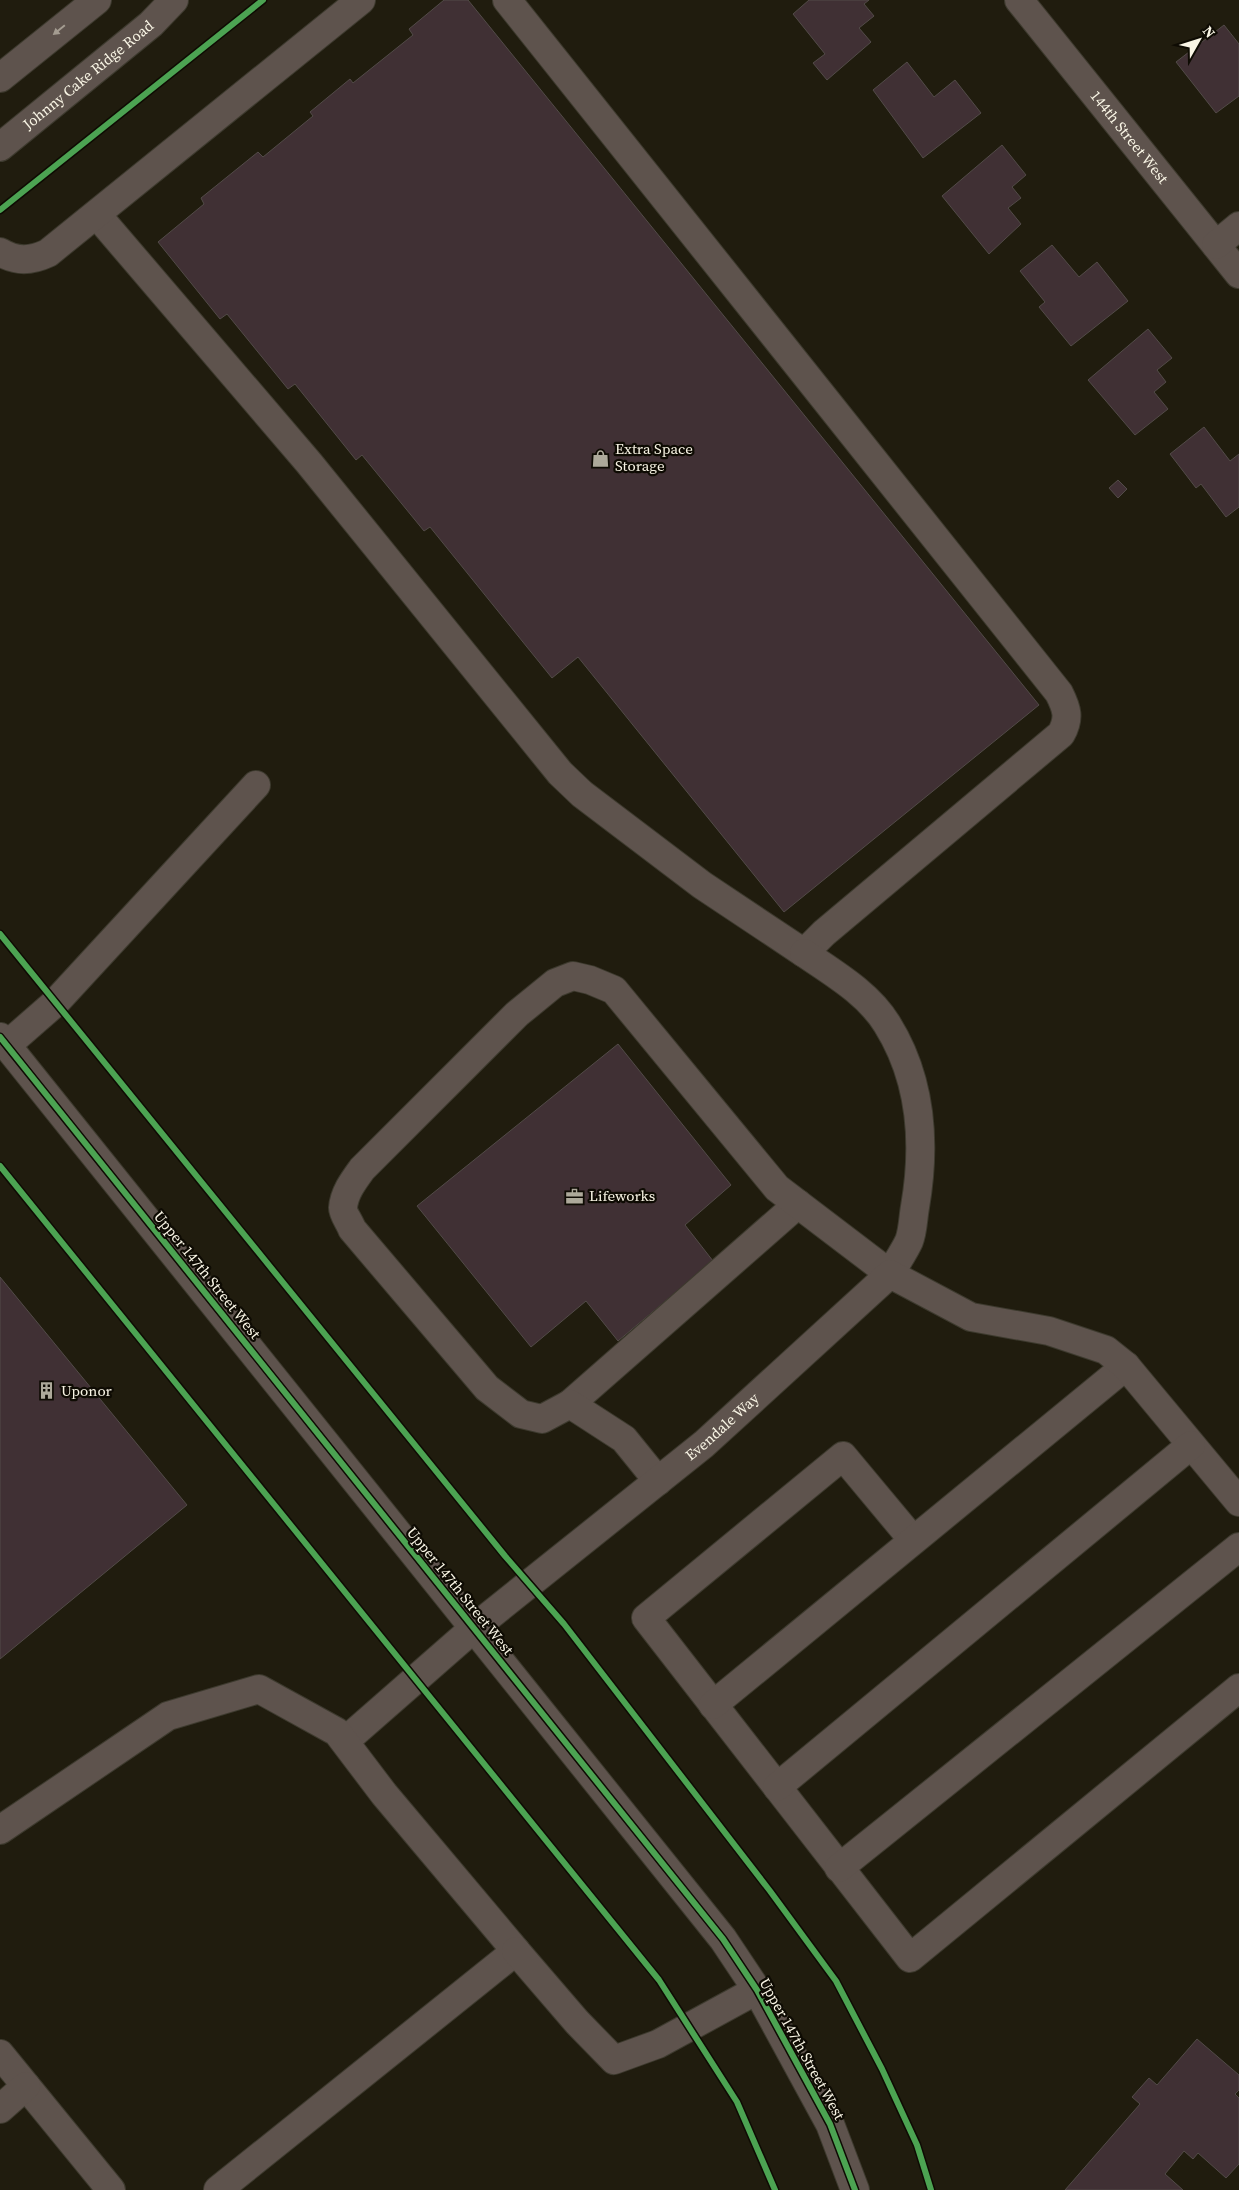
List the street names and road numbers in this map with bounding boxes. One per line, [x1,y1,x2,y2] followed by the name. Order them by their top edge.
[17,15,158,135] street label: Johnny Cake Ridge Road
[1086,86,1174,188] street label: 144th Street West
[149,1206,266,1343] street label: Upper 147th Street West
[680,1388,764,1465] street label: Evendale Way
[402,1522,519,1659] street label: Upper 147th Street West
[755,1974,850,2124] street label: Upper 147th Street West

